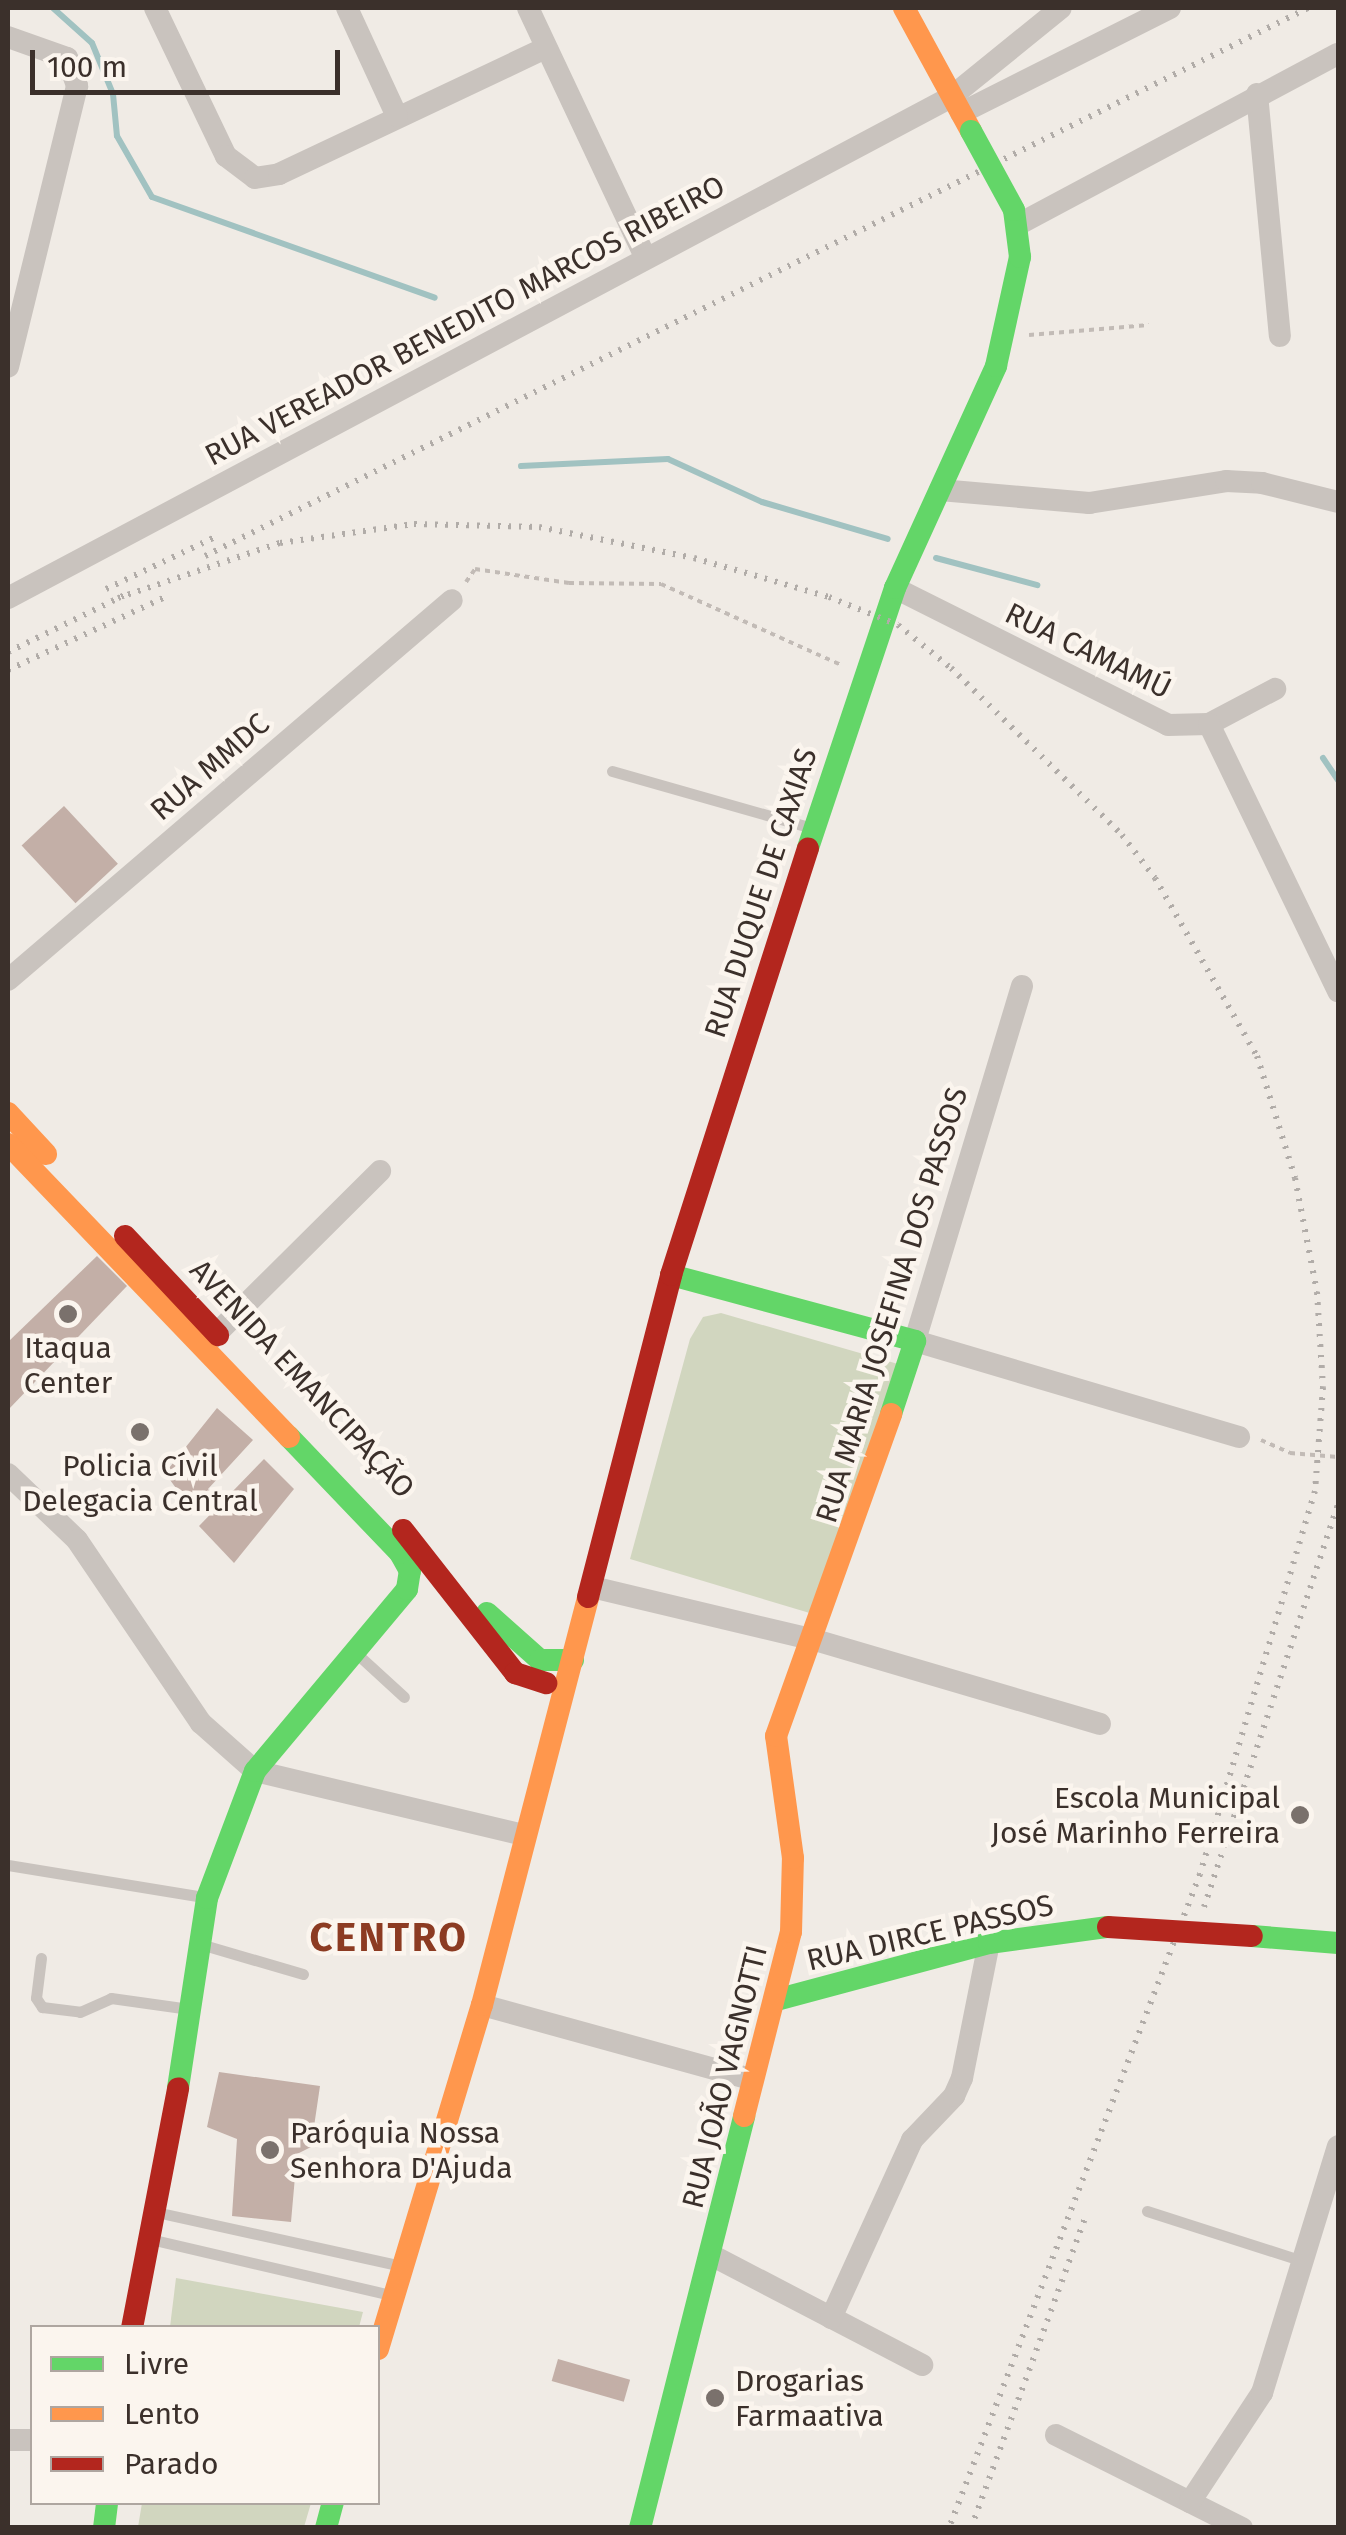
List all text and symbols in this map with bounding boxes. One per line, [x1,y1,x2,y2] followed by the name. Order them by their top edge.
[35,30,345,92] scale bar
[47,49,127,85] text: 100 m
[199,168,731,474] street label: RUA VEREADOR BENEDITO MARCOS RIBEIRO
[999,595,1177,707] street label: RUA CAMAMÚ
[143,706,277,828] street label: RUA MMDC
[697,744,825,1042] street label: RUA DUQUE DE CAXIAS
[808,1083,976,1527] street label: RUA MARIA JOSEFINA DOS PASSOS
[182,1252,422,1506] street label: AVENIDA EMANCIPAÇÃO
[57,1303,79,1325] marker: Itaqua Center
[24,1330,112,1400] place label: Itaqua Center
[129,1421,151,1443] marker: Policia Cívil Delegacia Central
[22,1448,258,1518] place label: Policia Cívil Delegacia Central
[991,1780,1280,1850] place label: Escola Municipal José Marinho Ferreira
[1289,1804,1311,1826] marker: Escola Municipal José Marinho Ferreira
[803,1887,1057,1979] street label: RUA DIRCE PASSOS
[310,1914,468,1962] district label: CENTRO
[675,1942,775,2212] street label: RUA JOÃO VAGNOTTI
[290,2115,512,2186] place label: Paróquia Nossa Senhora D'Ajuda
[259,2139,281,2161] marker: Paróquia Nossa Senhora D'Ajuda
[30,2325,380,2505] legend
[124,2346,189,2382] text: Livre
[735,2363,884,2434] place label: Drogarias Farmaativa
[704,2387,726,2409] marker: Drogarias Farmaativa
[124,2396,200,2432] text: Lento
[124,2446,218,2482] text: Parado

